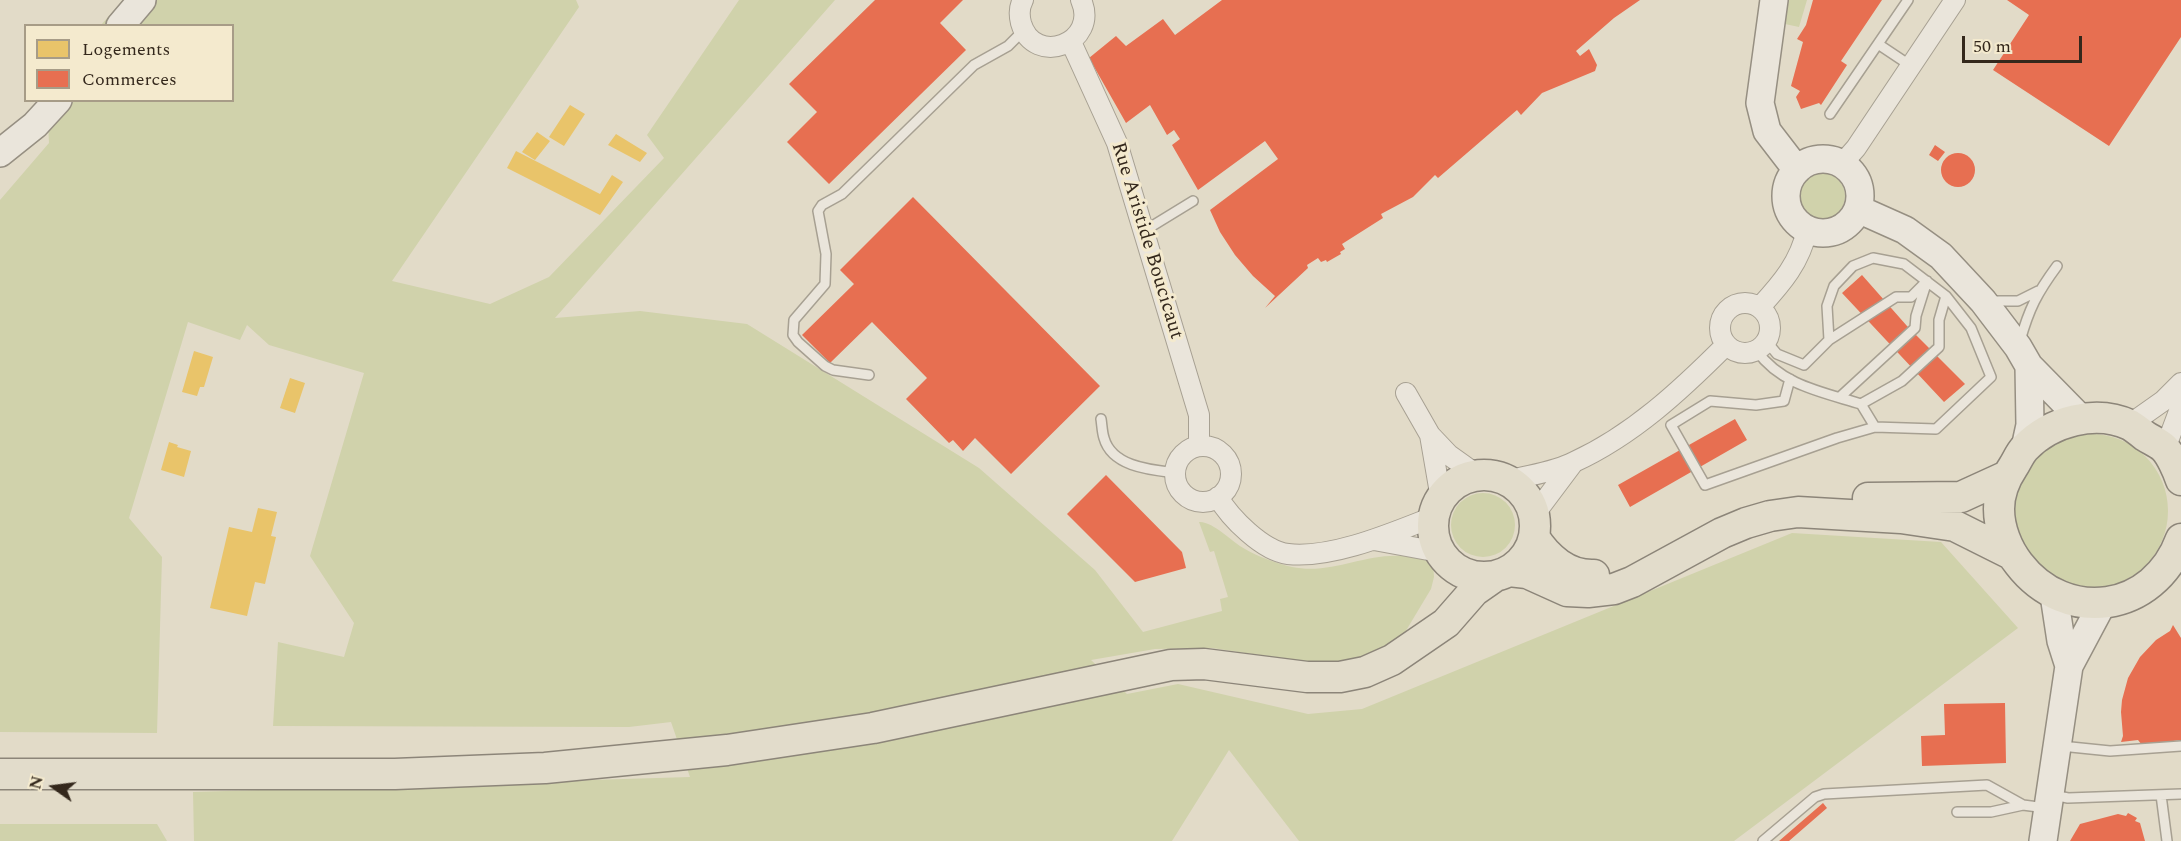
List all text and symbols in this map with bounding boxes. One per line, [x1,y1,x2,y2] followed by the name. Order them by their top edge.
[24,24,234,102] legend
[1965,24,2085,62] scale bar
[1973,33,2011,60] text: 50 m
[82,36,170,63] text: Logements
[82,66,177,93] text: Commerces
[1105,140,1187,342] street label: Rue Aristide Boucicaut
[24,757,84,817] north arrow
[23,773,50,792] text: N

